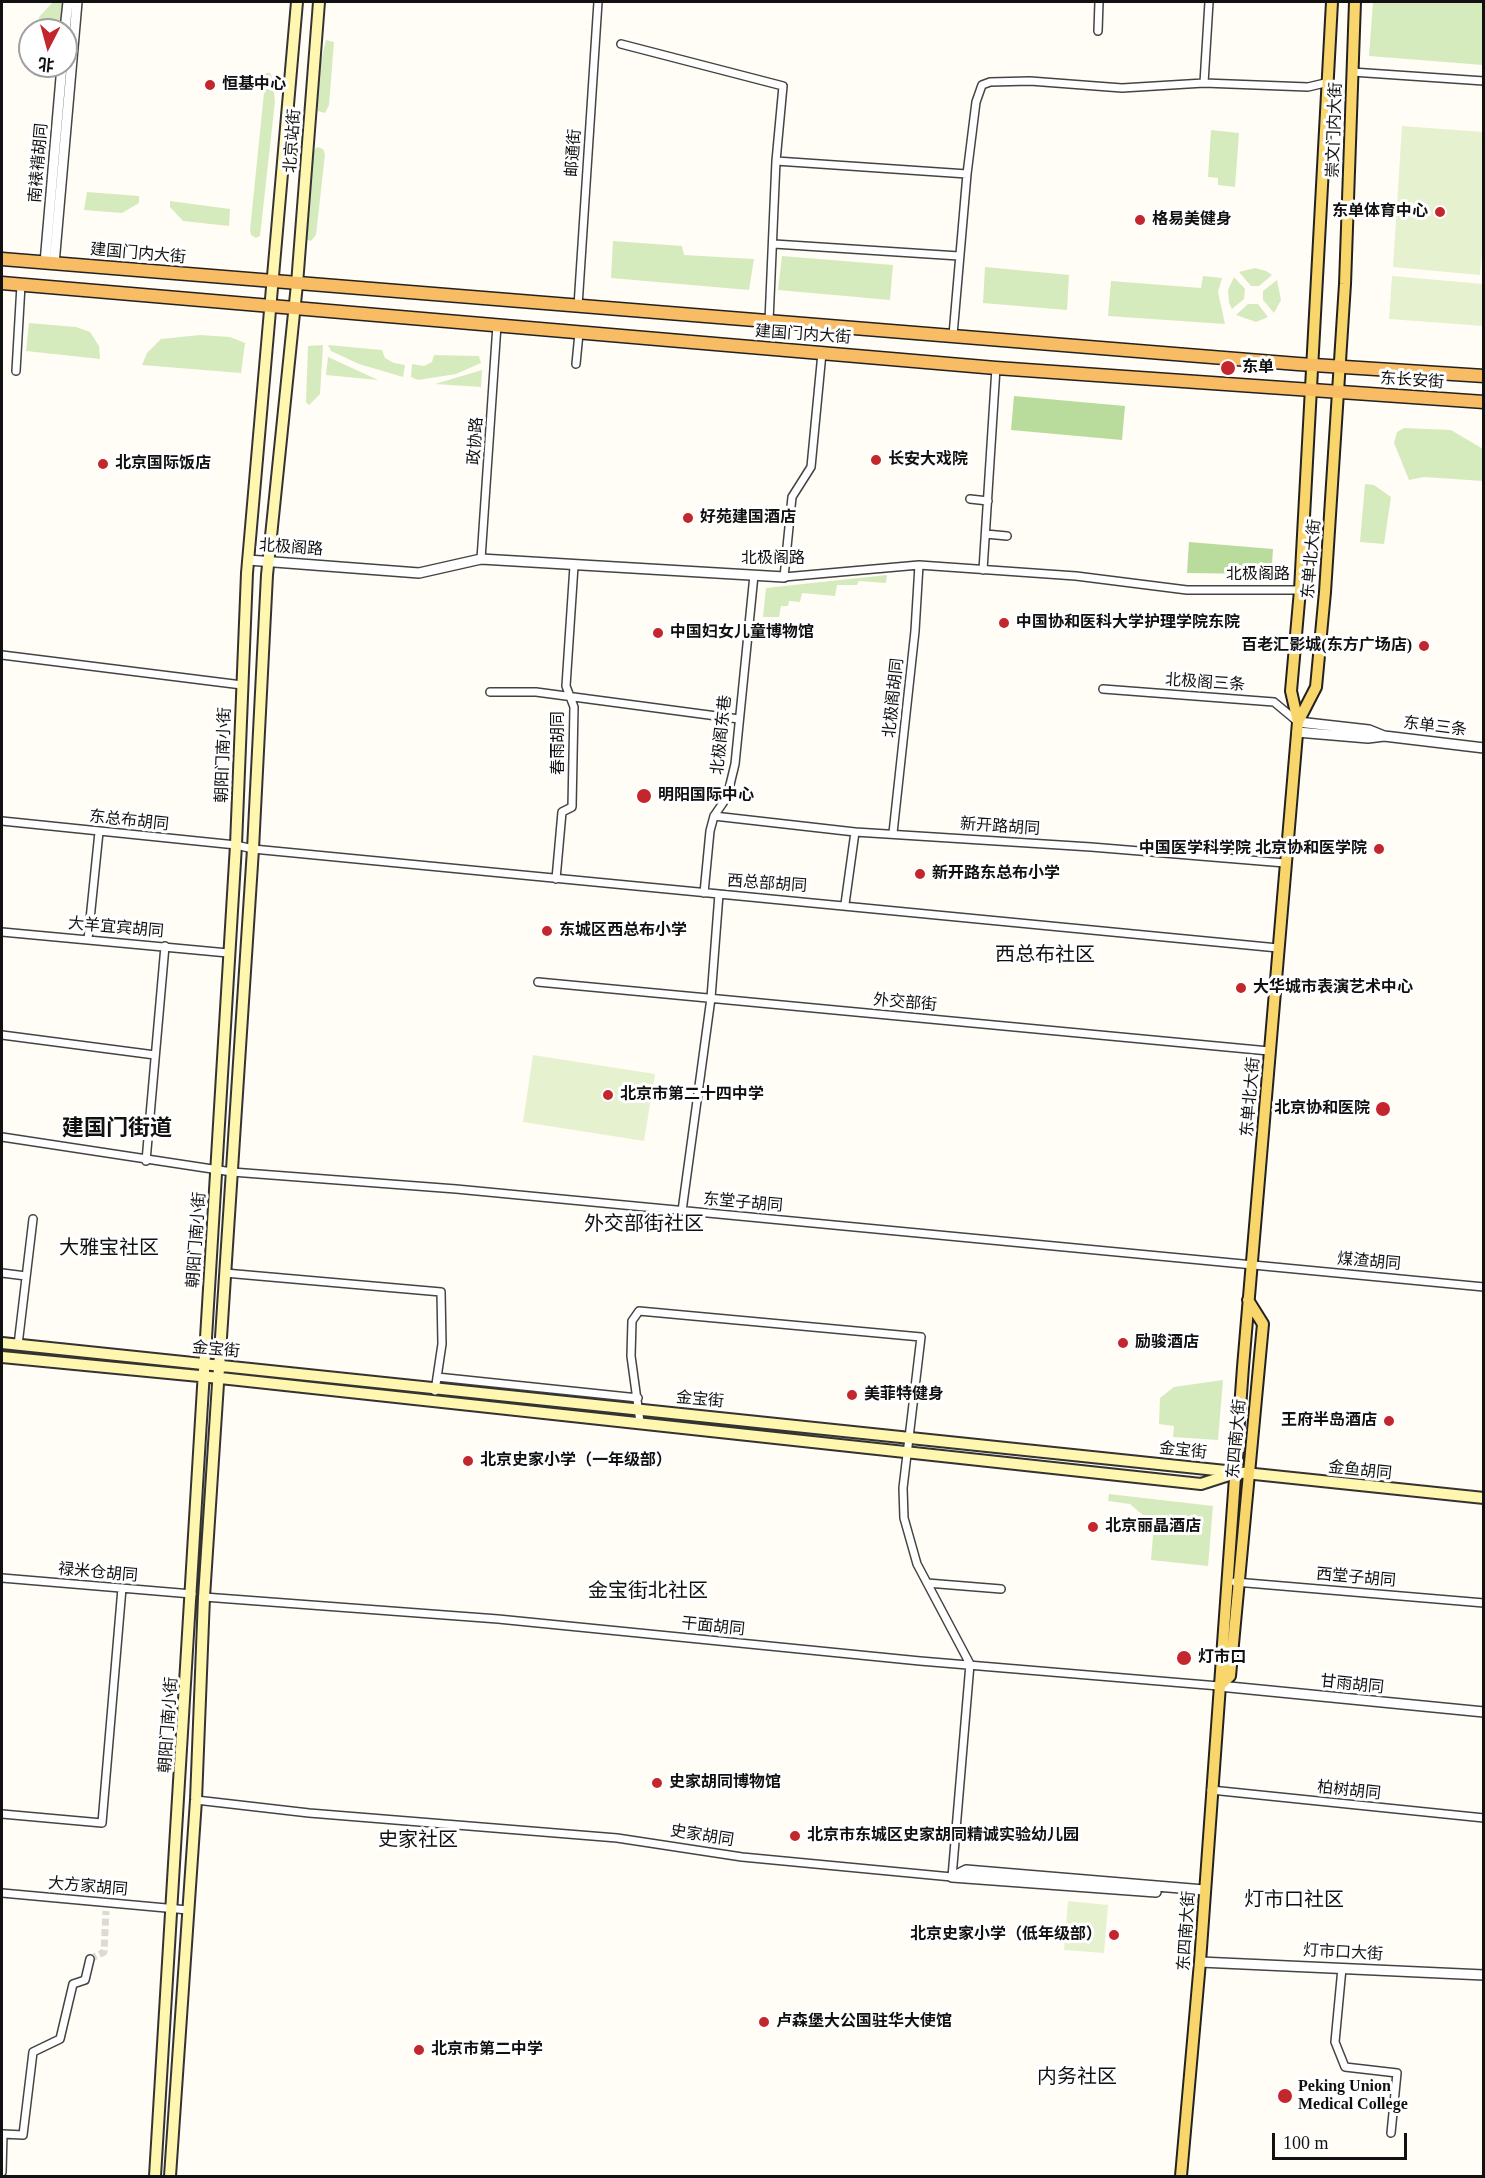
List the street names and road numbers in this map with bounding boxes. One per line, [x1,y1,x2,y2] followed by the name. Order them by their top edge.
[1324,82,1346,178] street label: 崇文门内大街
[281,108,305,174] street label: 北京站街
[26,122,52,204] street label: 南裱褙胡同
[563,128,585,178] street label: 邮通街
[89,240,187,268] street label: 建国门内大街
[754,322,852,348] street label: 建国门内大街
[1379,369,1445,393] street label: 东长安街
[465,416,487,466] street label: 政协路
[1299,518,1325,600] street label: 东单北大街
[258,536,324,560] street label: 北极阁路
[741,549,805,569] street label: 北极阁路
[1226,565,1290,585] street label: 北极阁路
[880,657,908,739] street label: 北极阁胡同
[1164,671,1246,695] street label: 北极阁三条
[708,694,736,776] street label: 北极阁东巷
[213,707,235,803] street label: 朝阳门南小街
[549,711,569,775] street label: 春雨胡同
[1402,714,1468,740] street label: 东单三条
[88,807,170,835] street label: 东总布胡同
[959,815,1041,839] street label: 新开路胡同
[726,872,808,896] street label: 西总部胡同
[67,914,165,942] street label: 大羊宜宾胡同
[872,991,938,1015] street label: 外交部街
[1238,1056,1264,1138] street label: 东单北大街
[702,1190,784,1216] street label: 东堂子胡同
[184,1191,210,1289] street label: 朝阳门南小街
[1336,1250,1402,1274] street label: 煤渣胡同
[191,1338,241,1362] street label: 金宝街
[675,1388,725,1412] street label: 金宝街
[1224,1398,1250,1480] street label: 东四南大街
[1158,1439,1208,1463] street label: 金宝街
[1327,1458,1393,1484] street label: 金鱼胡同
[57,1560,139,1586] street label: 禄米仓胡同
[1315,1565,1397,1591] street label: 西堂子胡同
[680,1614,746,1640] street label: 干面胡同
[1319,1672,1385,1698] street label: 甘雨胡同
[156,1676,182,1774] street label: 朝阳门南小街
[1316,1778,1382,1804] street label: 柏树胡同
[669,1822,735,1850] street label: 史家胡同
[47,1874,129,1900] street label: 大方家胡同
[1175,1890,1199,1972] street label: 东四南大街
[1303,1941,1383,1965] street label: 灯市口大街

